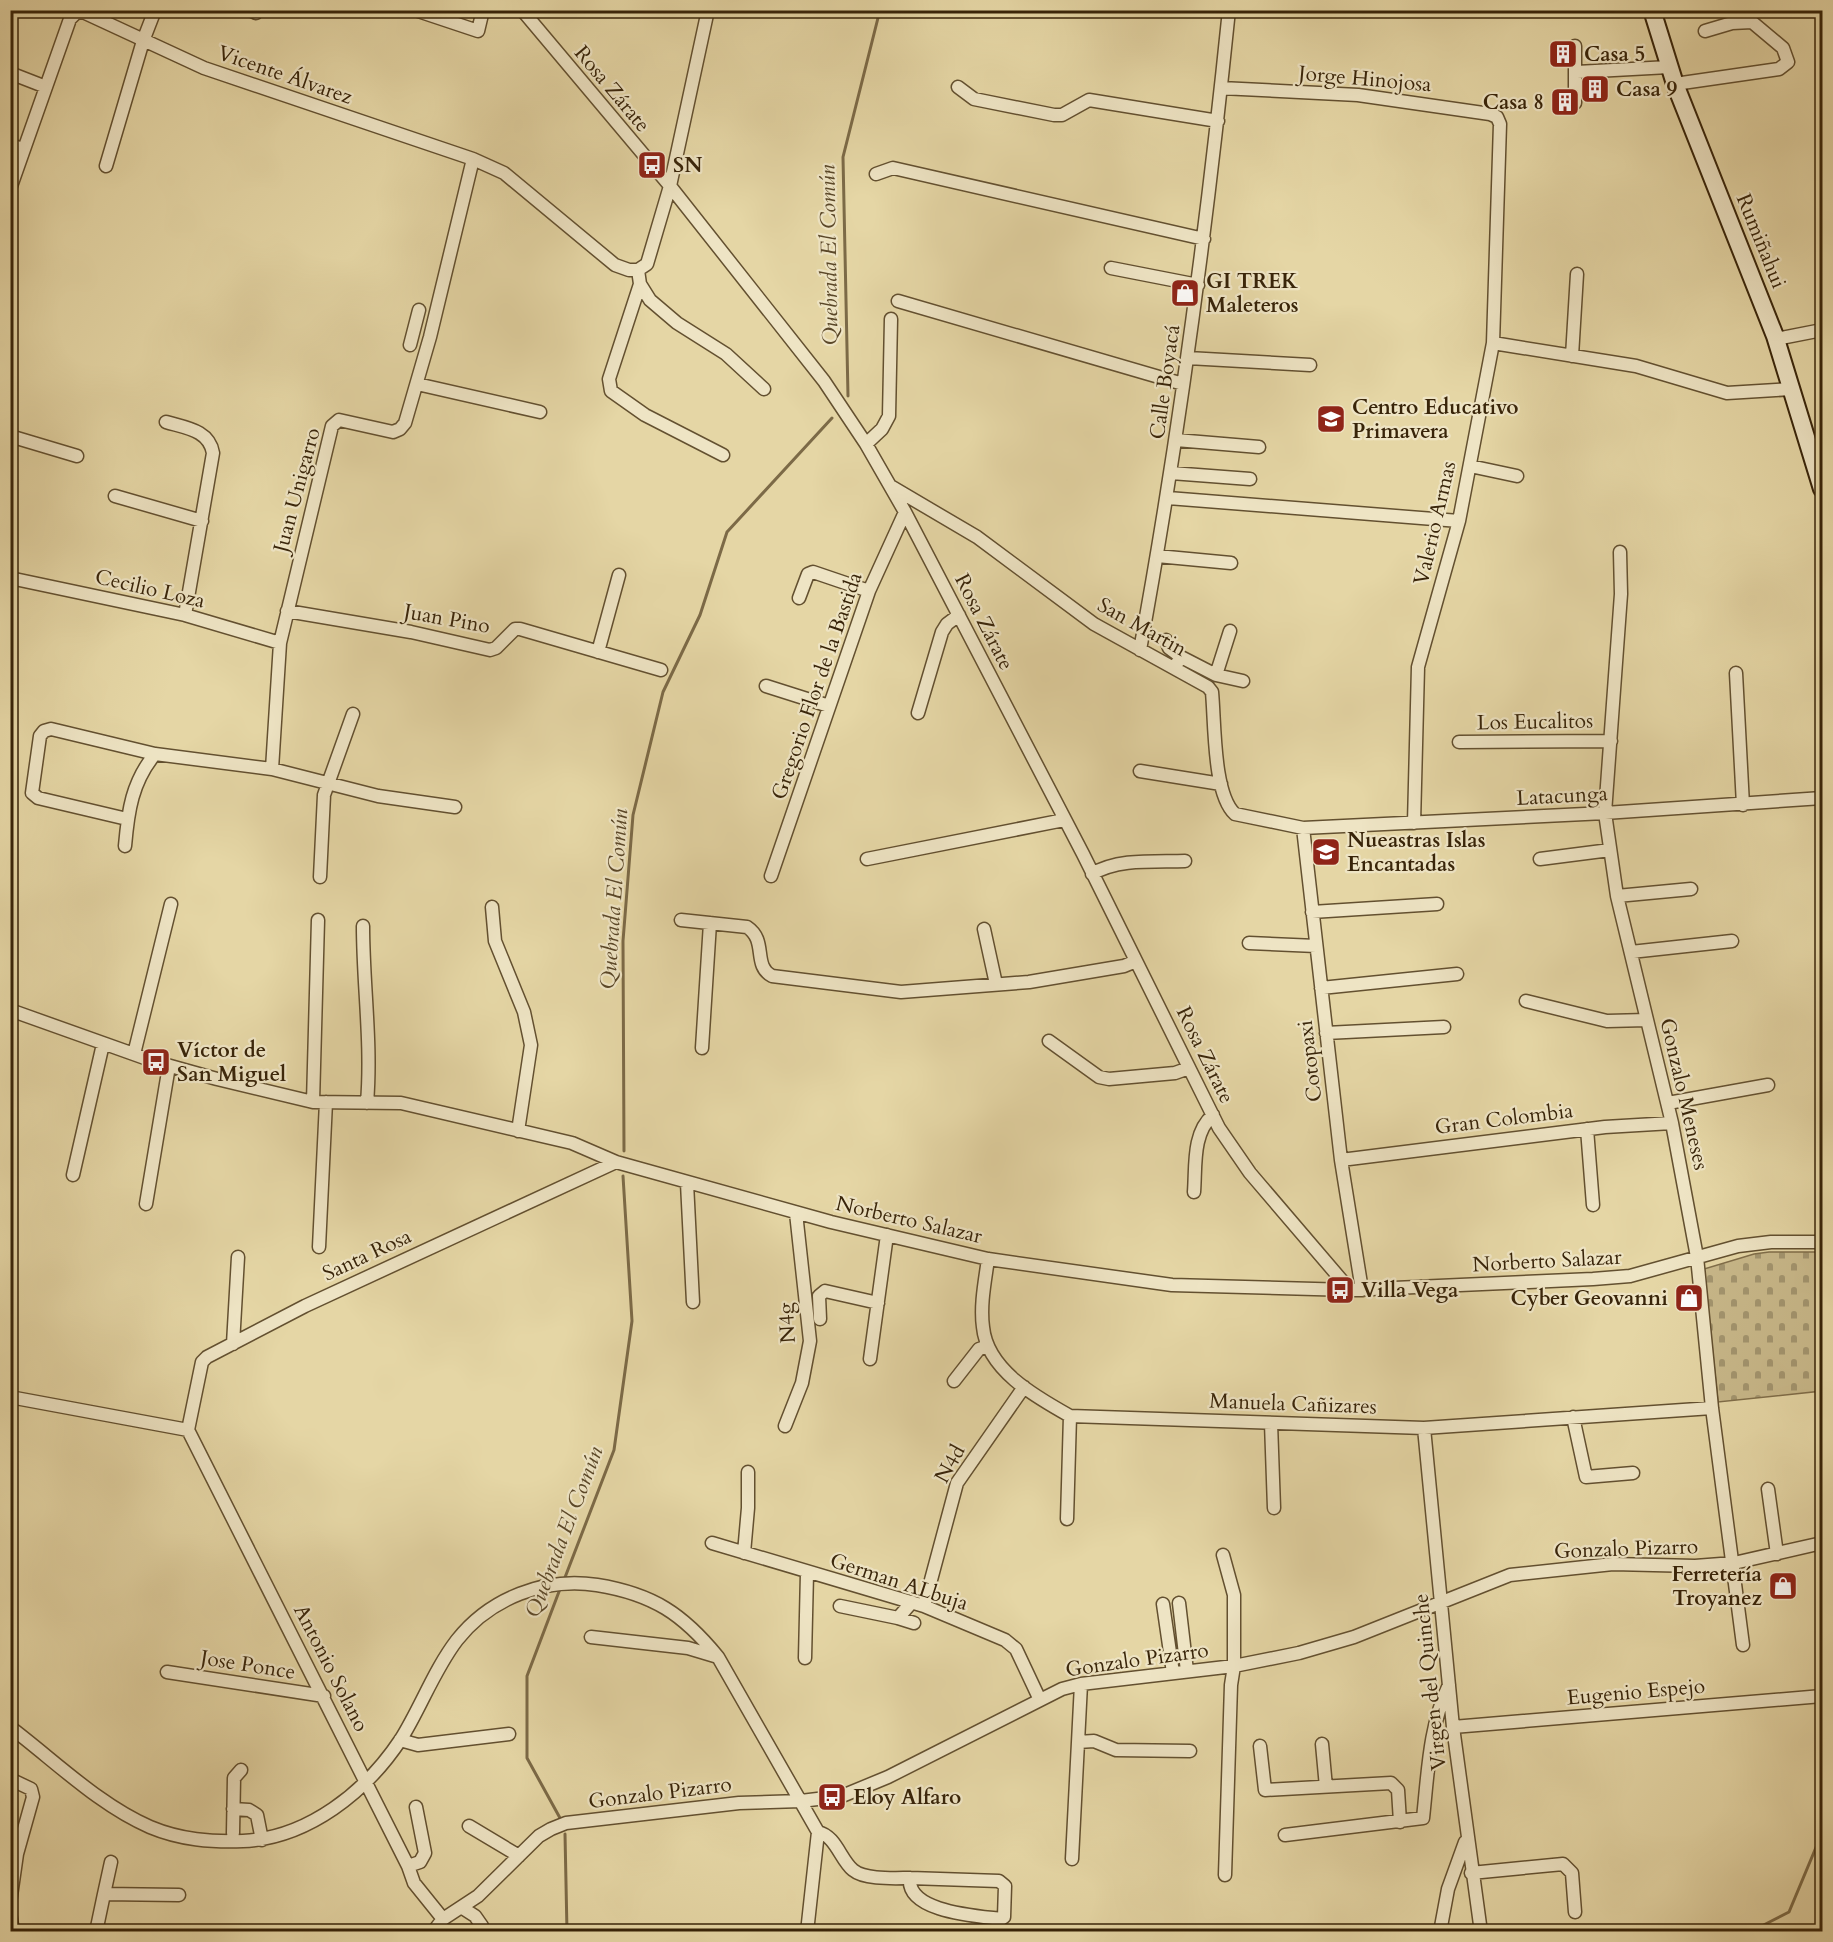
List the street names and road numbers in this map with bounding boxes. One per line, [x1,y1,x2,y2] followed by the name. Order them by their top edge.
[214,38,357,112] street label: Vicente Álvarez
[567,40,657,138] street label: Rosa Zárate
[1294,58,1433,99] street label: Jorge Hinojosa
[1729,189,1793,293] street label: Rumiñahui
[1143,323,1187,441] street label: Calle Boyacá
[266,425,328,558] street label: Juan Unigarro
[1407,458,1463,588] street label: Valerio Armas
[92,562,208,616] street label: Cecilio Loza
[764,568,870,804] street label: Gregorio Flor de la Bastida
[947,569,1021,675] street label: Rosa Zárate
[1092,591,1192,664] street label: San Martin
[399,597,492,641] street label: Juan Pino
[1477,706,1593,738] street label: Los Eucalitos
[1516,779,1608,813] street label: Latacunga
[1169,1002,1241,1108] street label: Rosa Zárate
[1652,1015,1716,1173] street label: Gonzalo Meneses
[1291,1018,1329,1103] street label: Cotopaxi
[1433,1096,1575,1142] street label: Gran Colombia
[833,1189,985,1251] street label: Norberto Salazar
[318,1222,416,1288] street label: Santa Rosa
[1472,1243,1623,1279] street label: Norberto Salazar
[771,1302,803,1344] street label: N4g
[1209,1387,1377,1421] street label: Manuela Cañizares
[928,1440,972,1488] street label: N4d
[1553,1532,1699,1566] street label: Gonzalo Pizarro
[826,1546,972,1618] street label: German ALbuja
[1406,1592,1454,1772] street label: Virgen del Quinche
[286,1599,376,1737] street label: Antonio Solano
[1064,1636,1210,1684] street label: Gonzalo Pizarro
[196,1643,297,1687] street label: Jose Ponce
[1566,1672,1706,1712] street label: Eugenio Espejo
[587,1770,733,1816] street label: Gonzalo Pizarro

